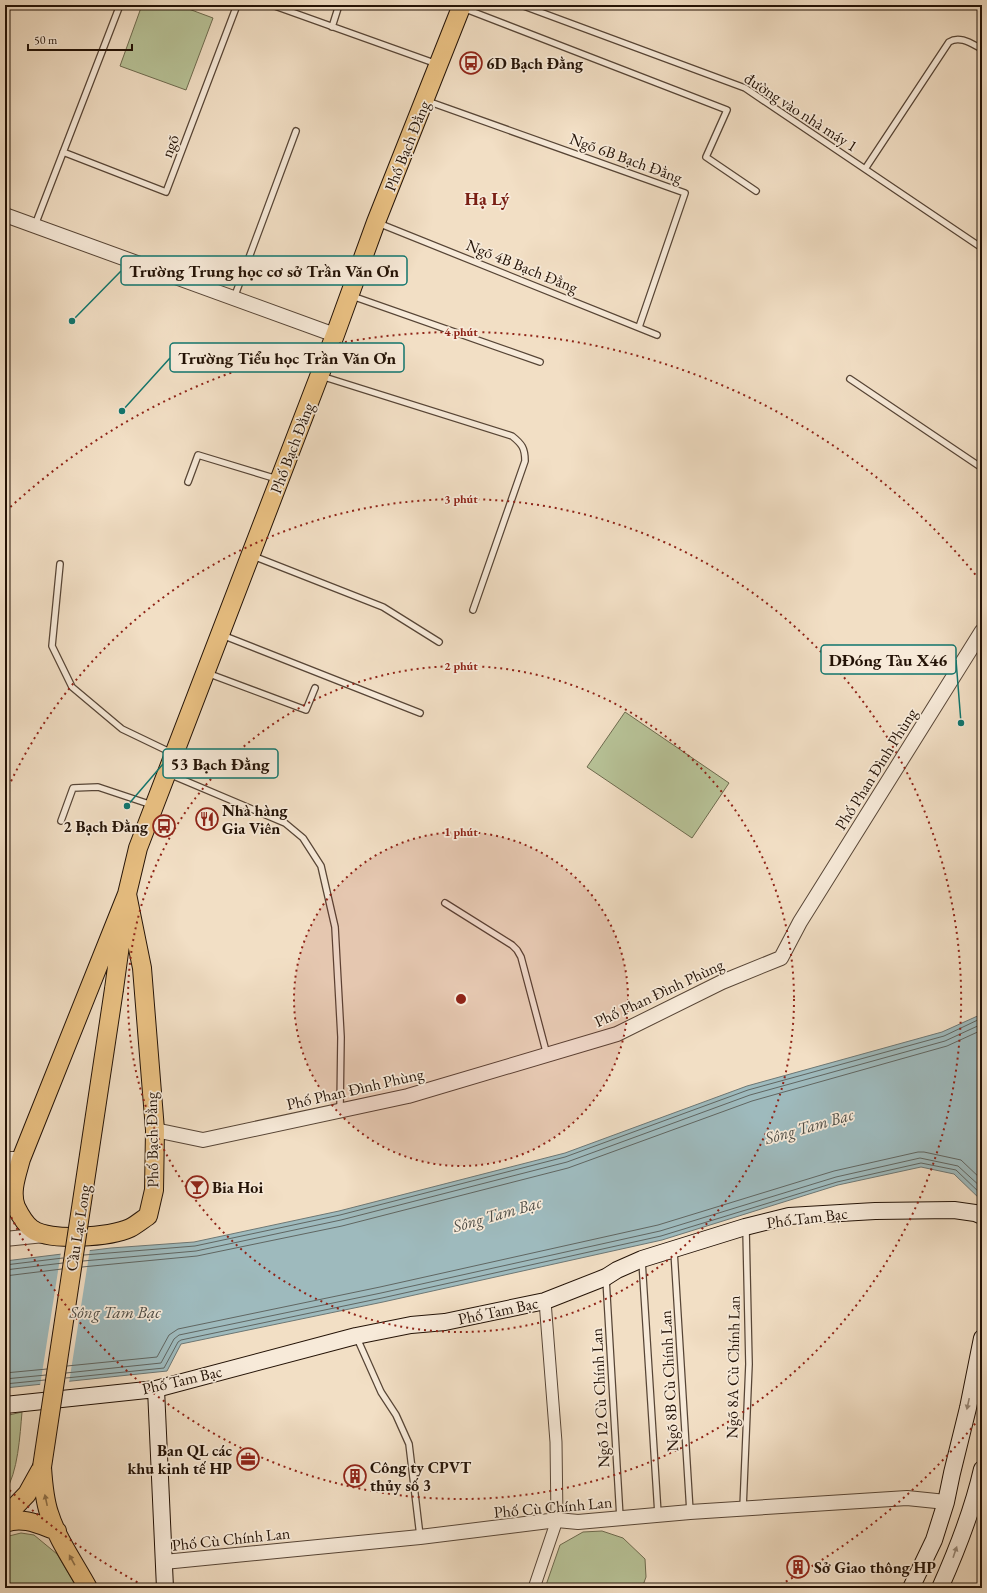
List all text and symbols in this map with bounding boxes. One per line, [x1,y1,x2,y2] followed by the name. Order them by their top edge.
[28,26,132,52] scale bar
[34,32,58,48] text: 50 m
[458,50,484,76] bus stop icon: 6D Bạch Đằng
[486,53,584,74] place label: 6D Bạch Đằng
[740,68,862,156] street label: đường vào nhà máy 1
[379,97,435,194] street label: Phố Bạch Đằng
[567,128,686,189] street label: Ngõ 6B Bạch Đằng
[156,131,184,161] street label: ngõ
[465,187,510,210] district label: Hạ Lý
[463,234,582,298] street label: Ngõ 4B Bạch Đằng
[121,256,407,285] callout: Trường Trung học cơ sở Trần Văn Ơn
[129,260,399,282] text: Trường Trung học cơ sở Trần Văn Ơn
[444,324,478,340] text: 4 phút
[170,343,404,372] callout: Trường Tiểu học Trần Văn Ơn
[178,347,396,369] text: Trường Tiểu học Trần Văn Ơn
[265,399,319,496] street label: Phố Bạch Đằng
[444,491,478,507] text: 3 phút
[821,645,956,674] callout: DĐóng Tàu X46
[829,649,947,671] text: DĐóng Tàu X46
[444,658,478,674] text: 2 phút
[830,703,923,834] street label: Phố Phan Đình Phùng
[163,749,278,778] callout: 53 Bạch Đằng
[170,753,270,775] text: 53 Bạch Đằng
[222,800,289,839] place label: Nhà hàng Gia Viên
[194,806,220,832] restaurant icon: Nhà hàng Gia Viên
[151,813,177,839] bus stop icon: 2 Bạch Đằng
[63,816,149,837] place label: 2 Bạch Đằng
[444,824,478,840] text: 1 phút
[591,953,728,1032] street label: Phố Phan Đình Phùng
[454,992,468,1006] centre of rings
[284,1063,427,1115] street label: Phố Phan Đình Phùng
[141,1091,163,1188] street label: Phố Bạch Đằng
[761,1103,857,1149] water label: Sông Tam Bạc
[184,1174,210,1200] bar icon: Bia Hoi
[212,1177,263,1198] place label: Bia Hoi
[61,1182,95,1273] street label: Cầu Lạc Long
[449,1191,545,1237] water label: Sông Tam Bạc
[765,1203,849,1233] street label: Phố Tam Bạc
[456,1292,540,1330] street label: Phố Tam Bạc
[721,1295,745,1439] street label: Ngõ 8A Cù Chính Lan
[68,1301,161,1323] water label: Sông Tam Bạc
[655,1309,683,1452] street label: Ngõ 8B Cù Chính Lan
[586,1327,614,1468] street label: Ngõ 12 Cù Chính Lan
[140,1361,224,1399] street label: Phố Tam Bạc
[965,1398,971,1410] one-way arrow
[127,1440,232,1479] place label: Ban QL các khu kinh tế HP
[235,1446,261,1472] office icon: Ban QL các khu kinh tế HP
[370,1457,472,1496] place label: Công ty CPVT thủy số 3
[342,1463,368,1489] building icon: Công ty CPVT thủy số 3
[493,1491,614,1523] street label: Phố Cù Chính Lan
[43,1494,49,1506] one-way arrow
[171,1522,292,1556] street label: Phố Cù Chính Lan
[952,1546,958,1558] one-way arrow
[69,1554,76,1566] one-way arrow
[785,1554,811,1580] building icon: Sở Giao thông HP
[814,1557,936,1578] place label: Sở Giao thông HP

